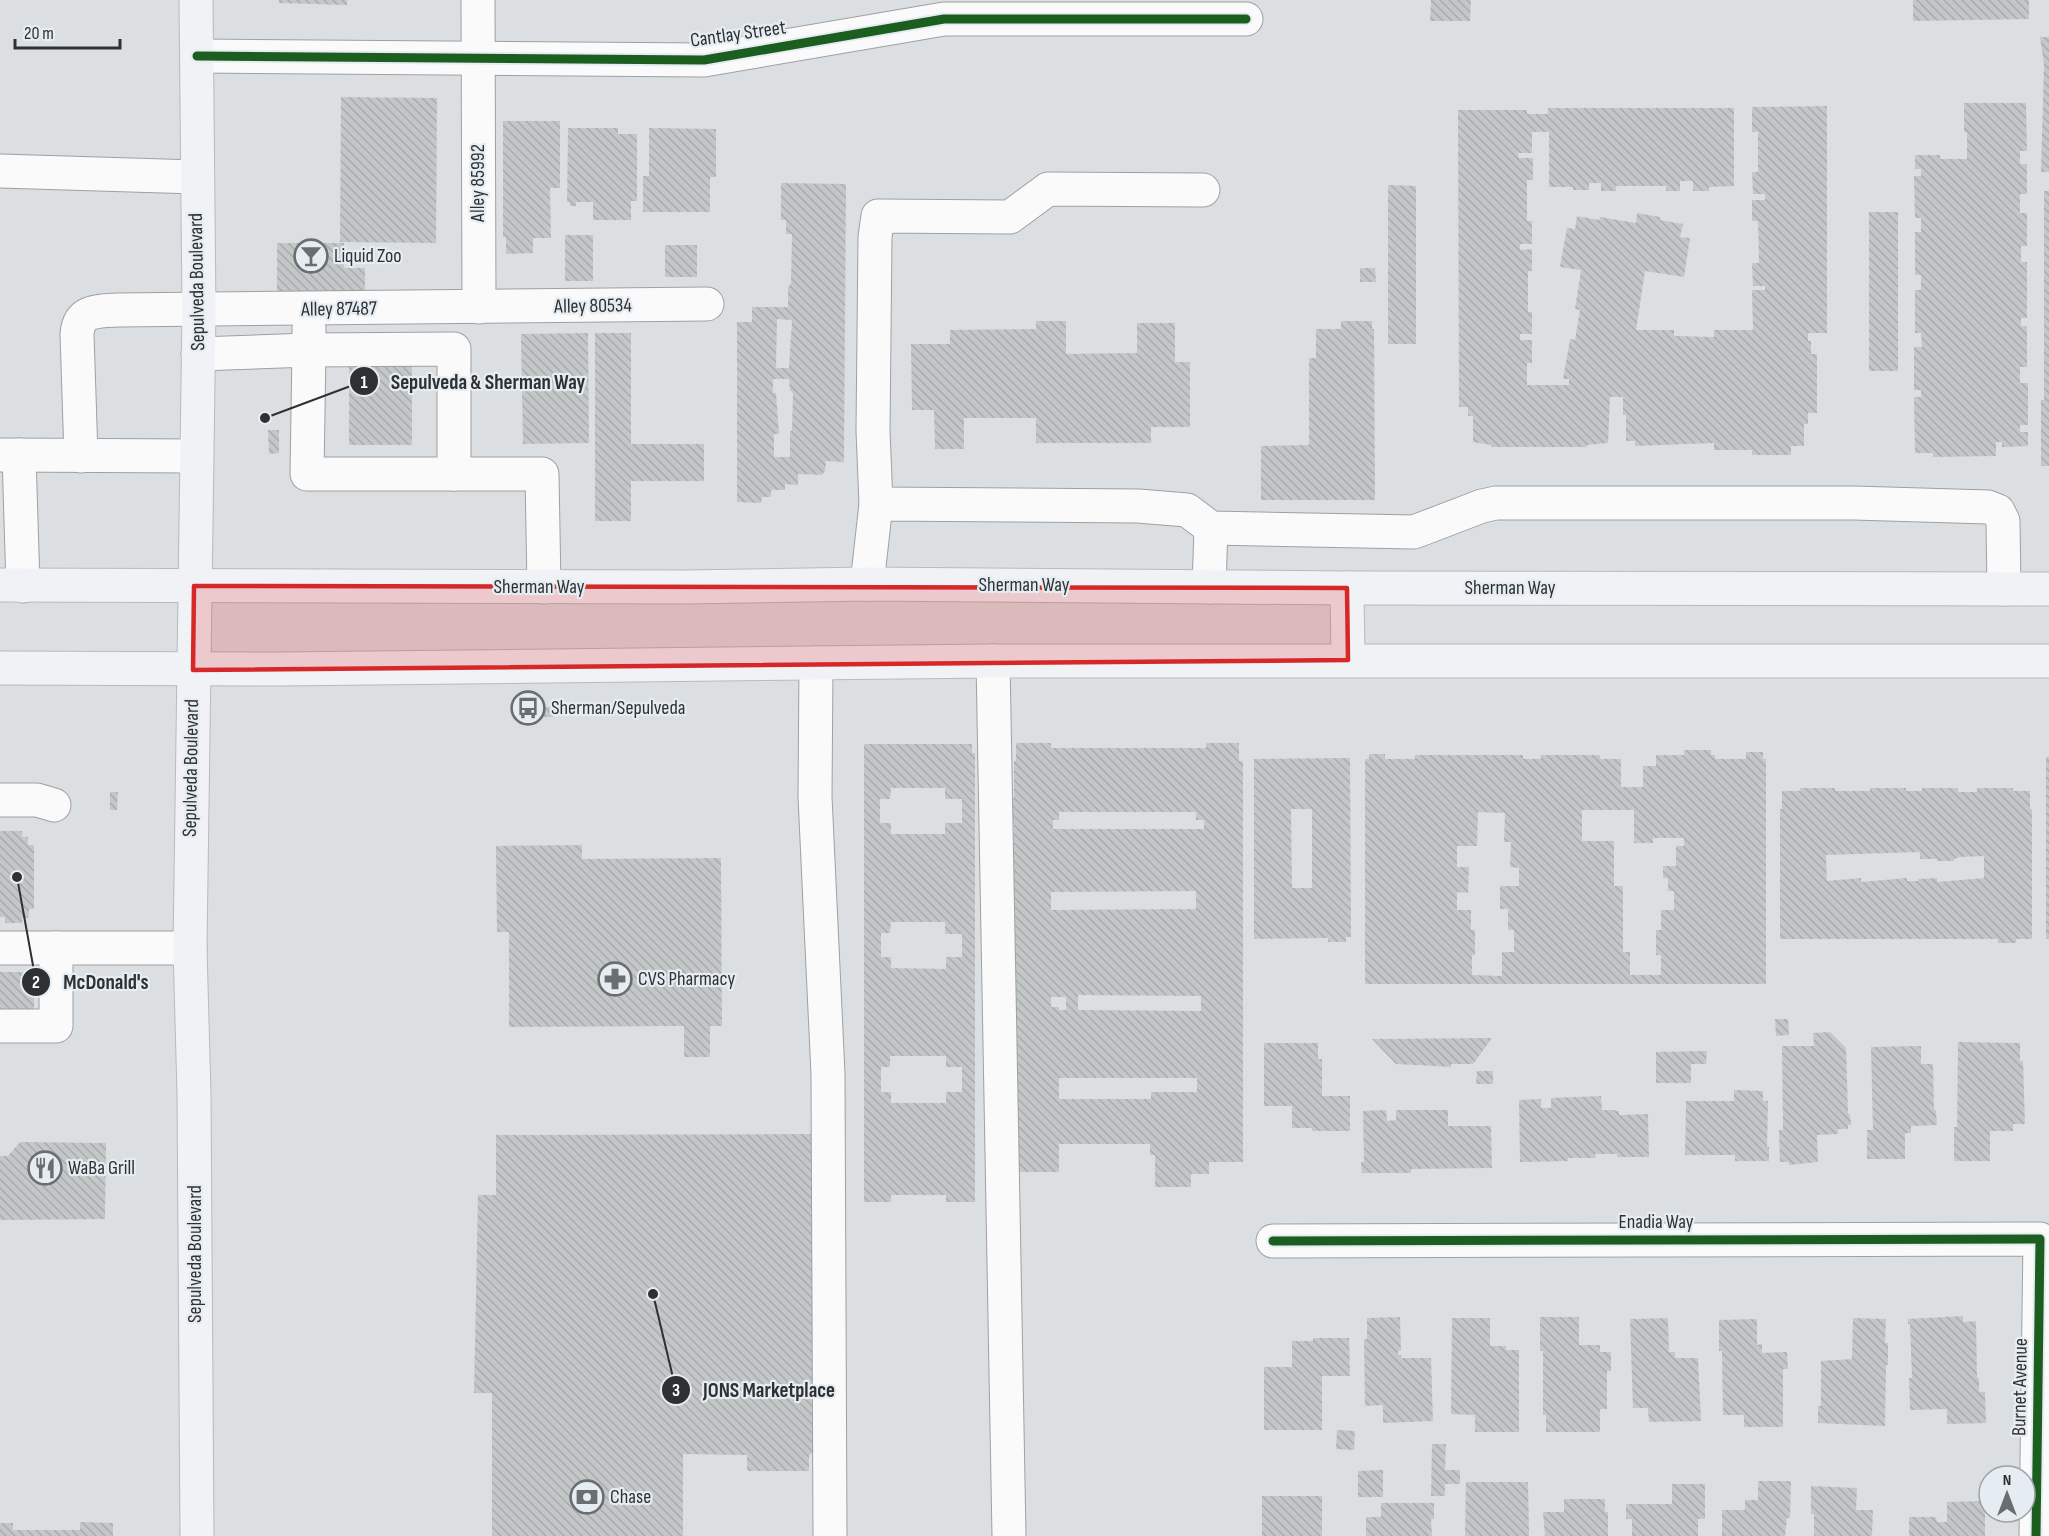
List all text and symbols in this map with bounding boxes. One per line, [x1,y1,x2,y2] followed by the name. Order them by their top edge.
[15,12,120,50] scale bar
[689,15,787,53] street label: Cantlay Street
[24,23,54,44] text: 20 m
[466,144,490,223] street label: Alley 85992
[184,213,210,351] street label: Sepulveda Boulevard
[293,238,329,274] bar icon: Liquid Zoo
[334,244,402,268] place label: Liquid Zoo
[553,293,632,319] street label: Alley 80534
[300,296,377,322] street label: Alley 87487
[349,362,598,401] callout: Sepulveda & Sherman Way
[391,370,586,395] text: Sepulveda & Sherman Way
[360,372,368,393] text: 1
[979,573,1070,597] street label: Sherman Way
[494,575,585,599] street label: Sherman Way
[1465,576,1556,600] street label: Sherman Way
[510,690,546,726] bus stop icon: Sherman/Sepulveda
[551,696,685,720] place label: Sherman/Sepulveda
[178,699,204,837] street label: Sepulveda Boulevard
[597,961,633,997] pharmacy icon: CVS Pharmacy
[21,962,160,1001] callout: McDonald's
[638,967,735,991] place label: CVS Pharmacy
[63,970,149,995] text: McDonald's
[32,972,40,993] text: 2
[27,1150,63,1186] restaurant icon: WaBa Grill
[68,1156,135,1180] place label: WaBa Grill
[183,1185,207,1323] street label: Sepulveda Boulevard
[1618,1210,1694,1234] street label: Enadia Way
[2007,1338,2033,1436] street label: Burnet Avenue
[661,1370,847,1409] callout: JONS Marketplace
[702,1378,835,1403] text: JONS Marketplace
[672,1380,680,1401] text: 3
[1977,1464,2037,1524] north arrow
[2003,1471,2011,1490] text: N
[569,1479,605,1515] bank icon: Chase
[610,1485,651,1509] place label: Chase

